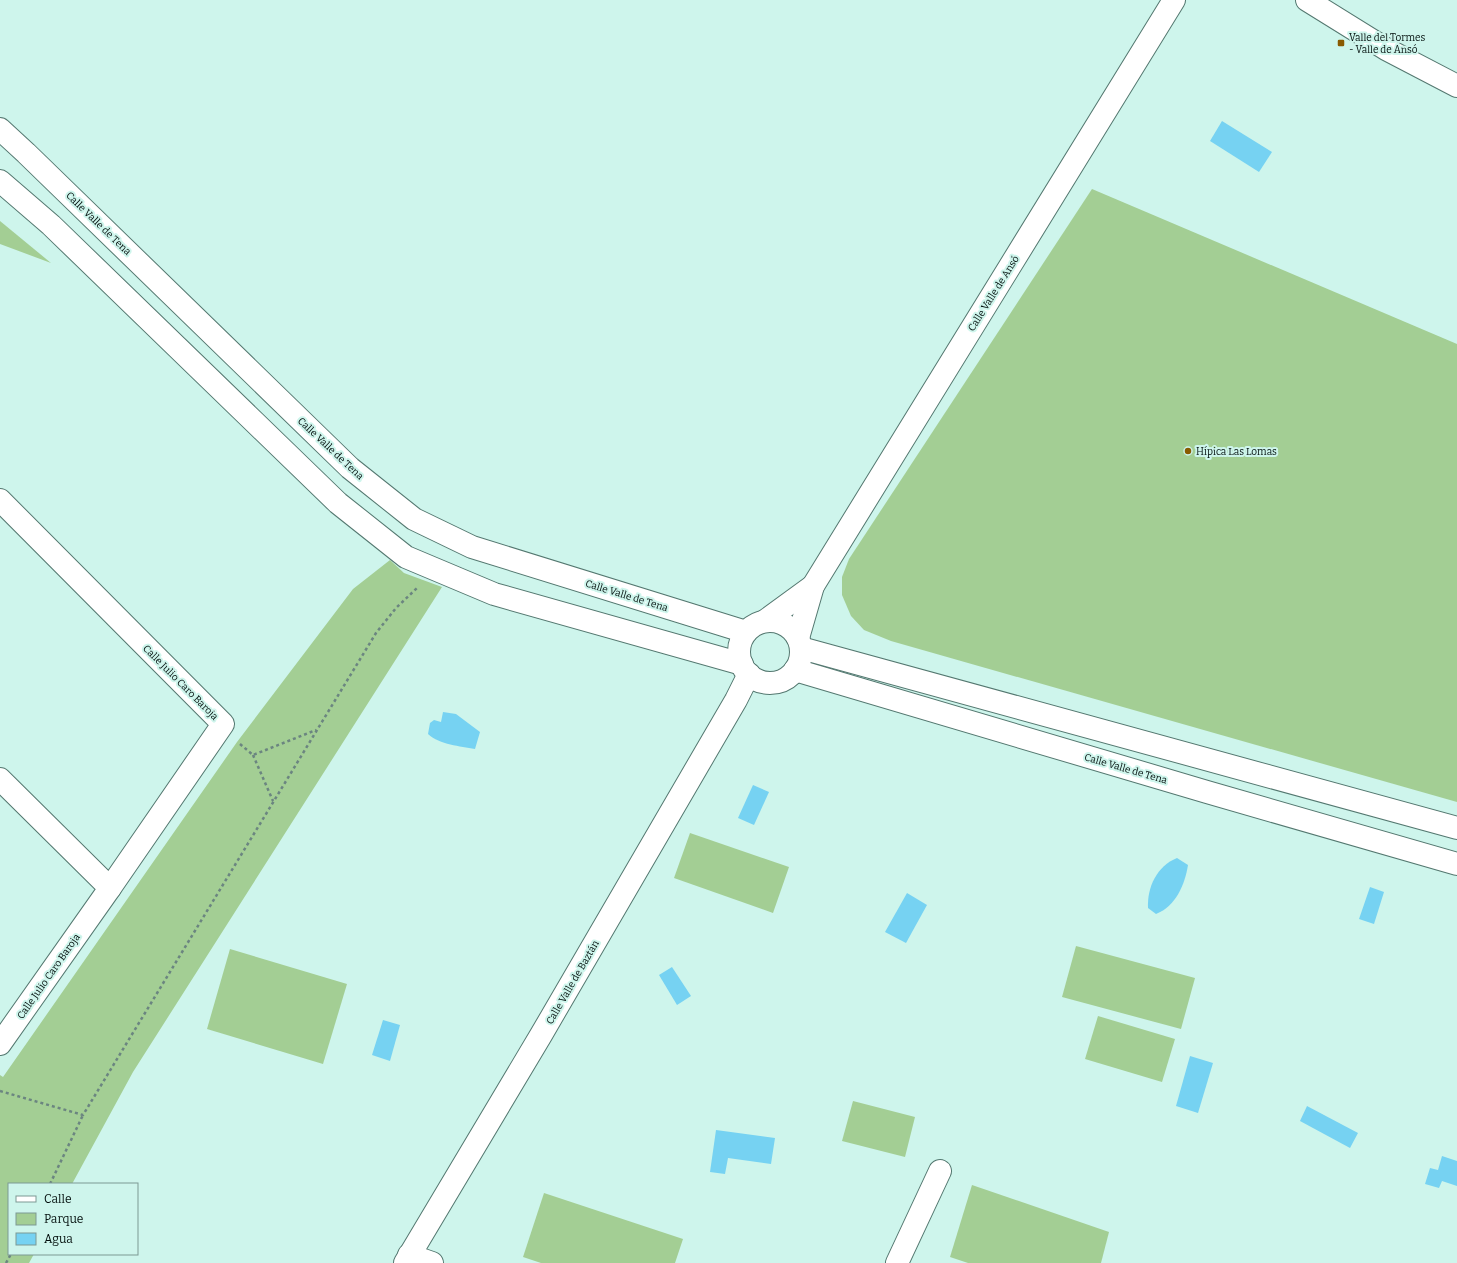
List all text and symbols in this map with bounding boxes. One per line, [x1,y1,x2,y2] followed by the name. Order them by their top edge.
[1349,32,1425,56] place label: Valle del Tormes - Valle de Ansó
[1336,38,1346,48] marker: Valle del Tormes - Valle de Ansó
[63,190,134,258] street label: Calle Valle de Tena
[966,253,1022,334] street label: Calle Valle de Ansó
[295,415,366,483] street label: Calle Valle de Tena
[1196,445,1277,458] place label: Hípica Las Lomas
[1183,446,1193,456] marker: Hípica Las Lomas
[584,578,670,614] street label: Calle Valle de Tena
[140,643,221,723] street label: Calle Julio Caro Baroja
[1083,751,1169,787] street label: Calle Valle de Tena
[15,931,83,1022] street label: Calle Julio Caro Baroja
[544,938,602,1027] street label: Calle Valle de Baztán
[8,1183,138,1255] legend
[44,1192,72,1206] text: Calle
[44,1212,83,1226] text: Parque
[44,1232,73,1246] text: Agua

